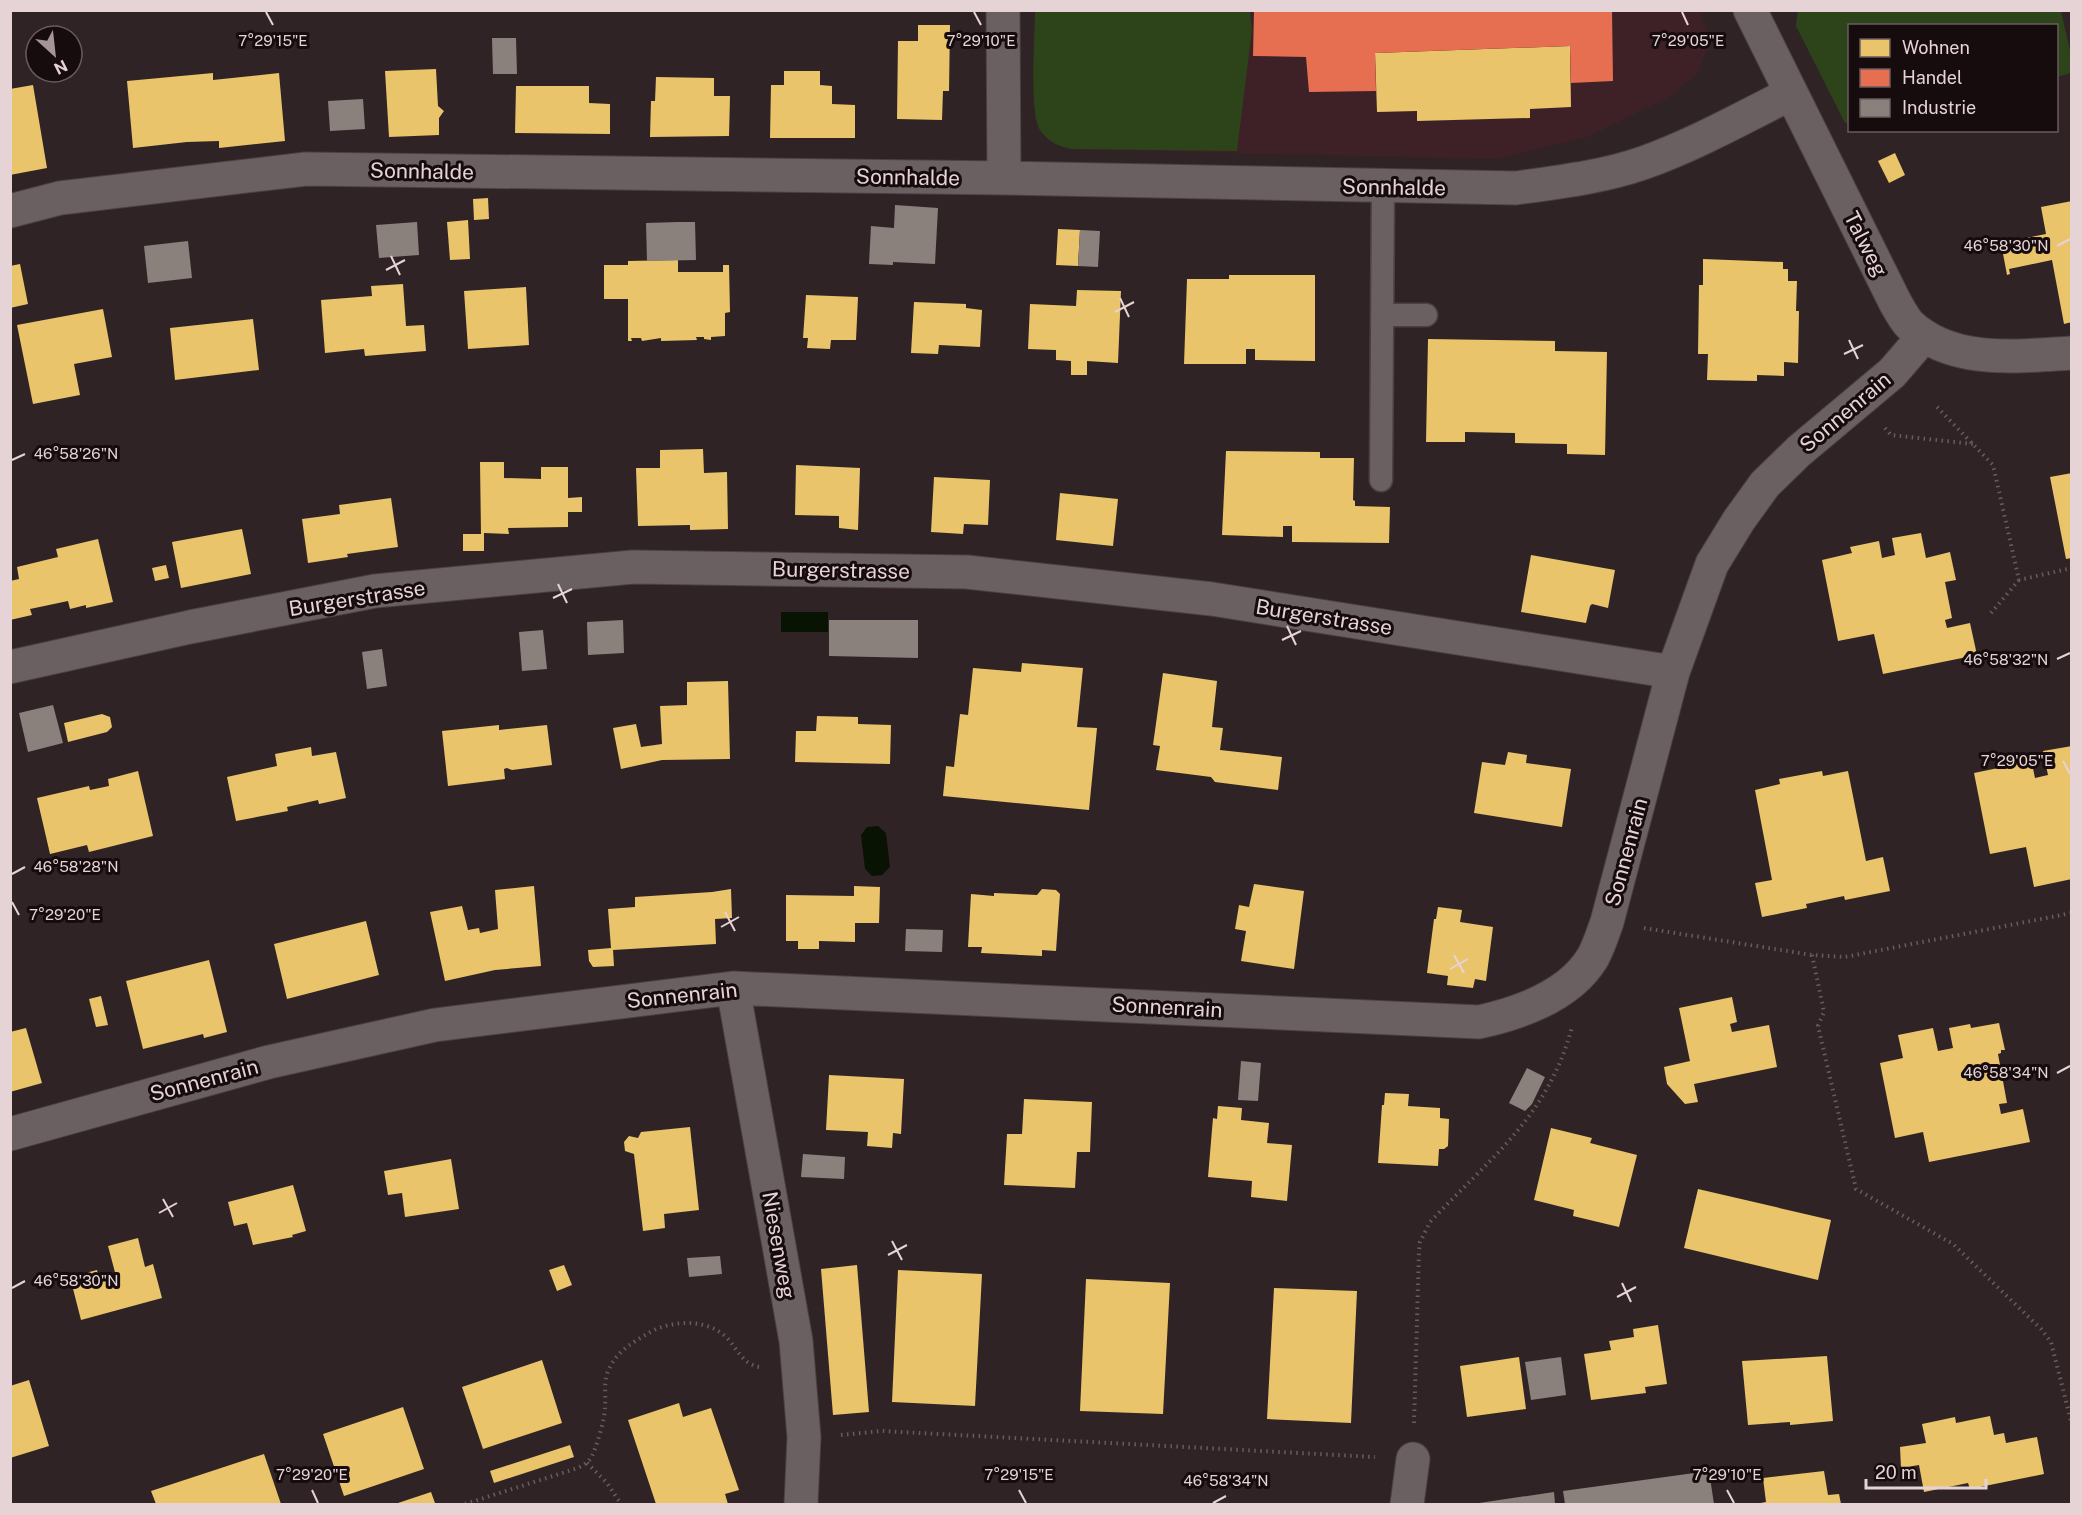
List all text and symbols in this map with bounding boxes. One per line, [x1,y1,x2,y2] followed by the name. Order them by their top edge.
[24,24,84,84] north arrow
[1848,24,2058,132] legend
[238,32,308,49] text: 7°29'15"E
[947,32,1015,49] text: 7°29'10"E
[1652,32,1724,49] text: 7°29'05"E
[1902,37,1970,58] text: Wohnen
[51,56,70,78] text: N
[1902,67,1962,88] text: Handel
[1902,97,1976,118] text: Industrie
[370,158,474,184] street label: Sonnhalde
[856,164,960,190] street label: Sonnhalde
[1342,174,1446,200] street label: Sonnhalde
[1839,207,1893,281] street label: Talweg
[1964,237,2048,254] text: 46°58'30"N
[1794,367,1896,457] street label: Sonnenrain
[34,445,118,462] text: 46°58'26"N
[772,556,910,584] street label: Burgerstrasse
[287,575,427,621] street label: Burgerstrasse
[1254,594,1394,640] street label: Burgerstrasse
[1964,651,2048,668] text: 46°58'32"N
[1981,752,2053,769] text: 7°29'05"E
[1600,795,1652,909] street label: Sonnenrain
[33,858,119,875] text: 46°58'28"N
[29,906,101,923] text: 7°29'20"E
[625,977,739,1013] street label: Sonnenrain
[1111,992,1223,1022] street label: Sonnenrain
[147,1054,261,1106] street label: Sonnenrain
[1963,1064,2049,1081] text: 46°58'34"N
[757,1190,801,1300] street label: Niesenweg
[34,1272,118,1289] text: 46°58'30"N
[1866,1452,1986,1490] scale bar
[1875,1462,1917,1483] text: 20 m
[276,1466,348,1483] text: 7°29'20"E
[984,1466,1054,1483] text: 7°29'15"E
[1693,1466,1761,1483] text: 7°29'10"E
[1183,1472,1269,1489] text: 46°58'34"N

